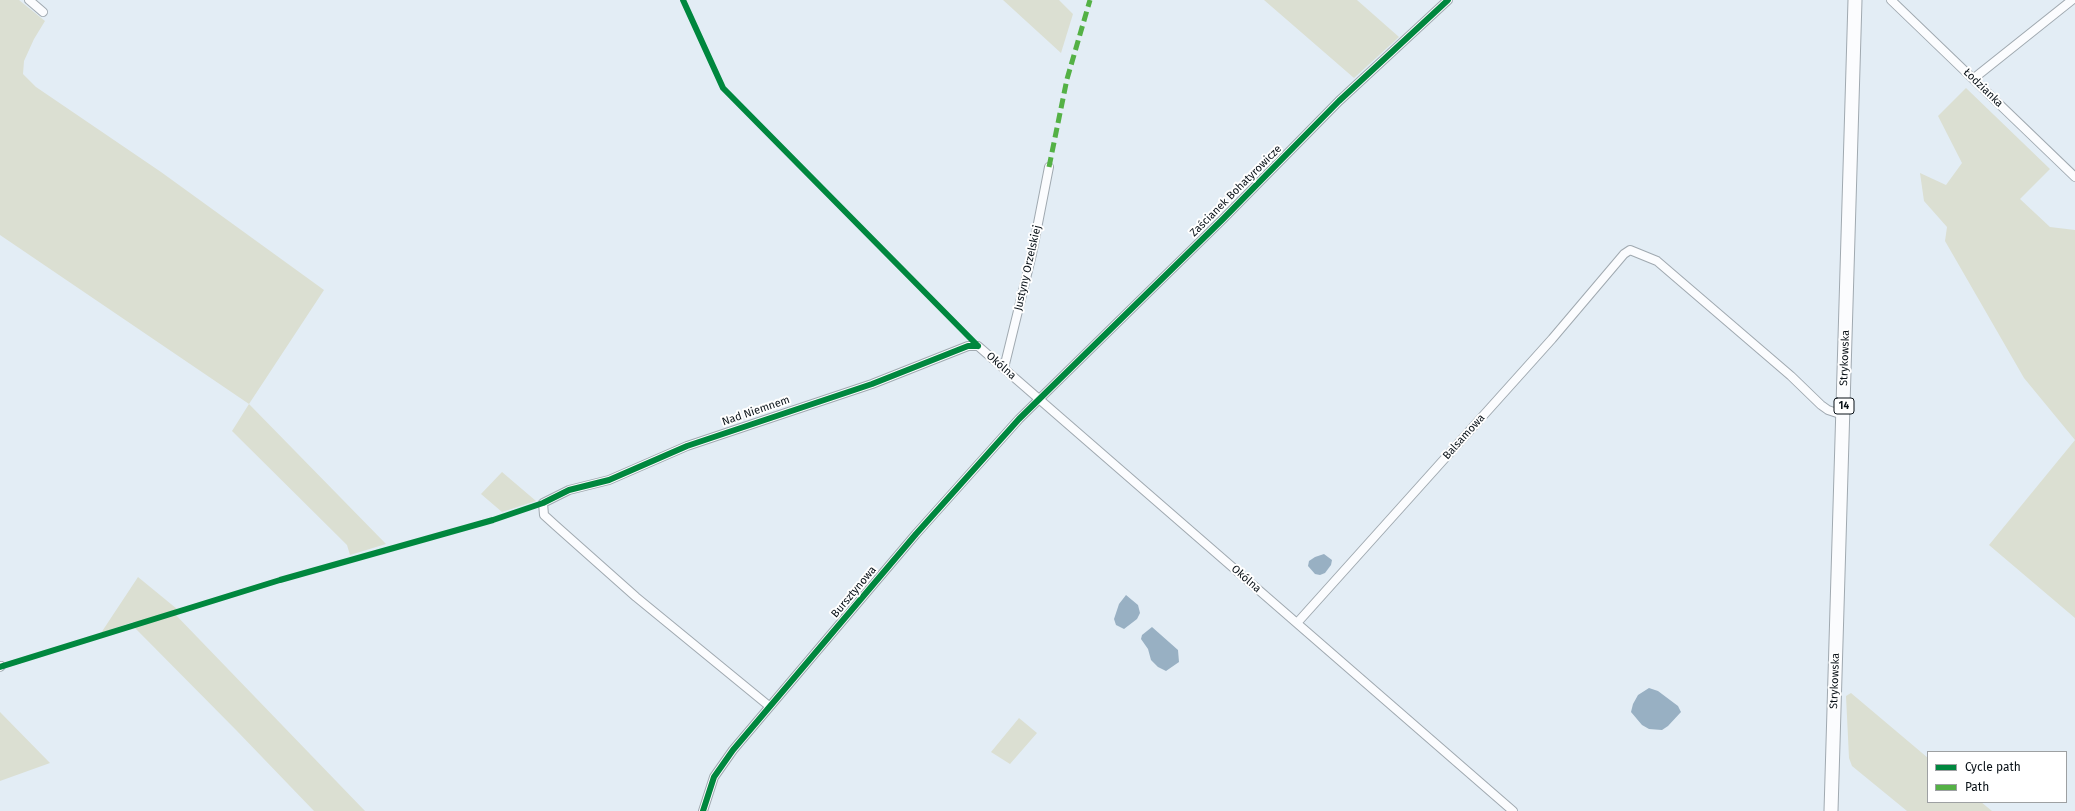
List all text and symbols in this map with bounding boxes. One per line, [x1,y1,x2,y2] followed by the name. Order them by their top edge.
[1960,66,2006,110] street label: Łodzianka
[1187,142,1285,240] street label: Zaścianek Bohatyrowicze
[1012,224,1044,312] street label: Justyny Orzelskiej
[1837,330,1853,386] street label: Strykowska
[983,349,1019,383] street label: Okólna
[720,393,792,429] street label: Nad Niemnem
[1834,398,1854,414] road number: 14
[1440,412,1488,462] street label: Balsamowa
[1228,562,1264,596] street label: Okólna
[829,564,879,620] street label: Bursztynowa
[1827,653,1843,709] street label: Strykowska
[1927,751,2067,803] legend
[1965,760,2021,774] text: Cycle path
[1965,780,1989,794] text: Path

